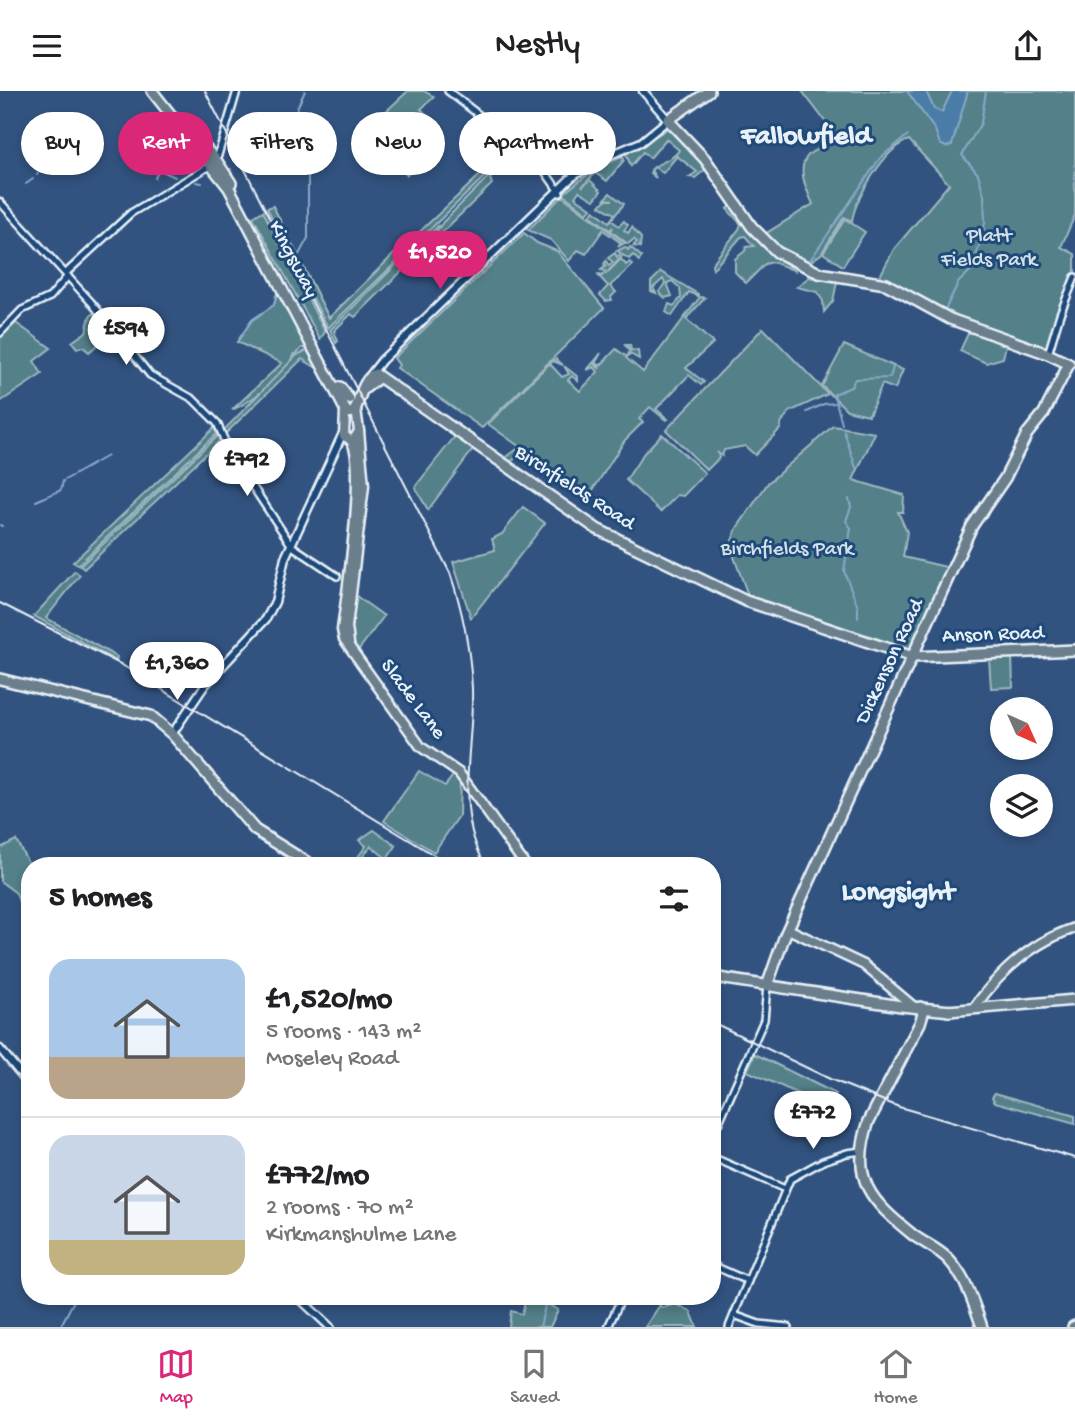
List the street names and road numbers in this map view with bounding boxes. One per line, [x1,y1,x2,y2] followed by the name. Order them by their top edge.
[261,217,323,303] street label: Kingsway
[508,440,640,538] street label: Birchfields Road
[850,594,932,730] street label: Dickenson Road
[942,622,1046,650] street label: Anson Road
[374,655,451,746] street label: Slade Lane

